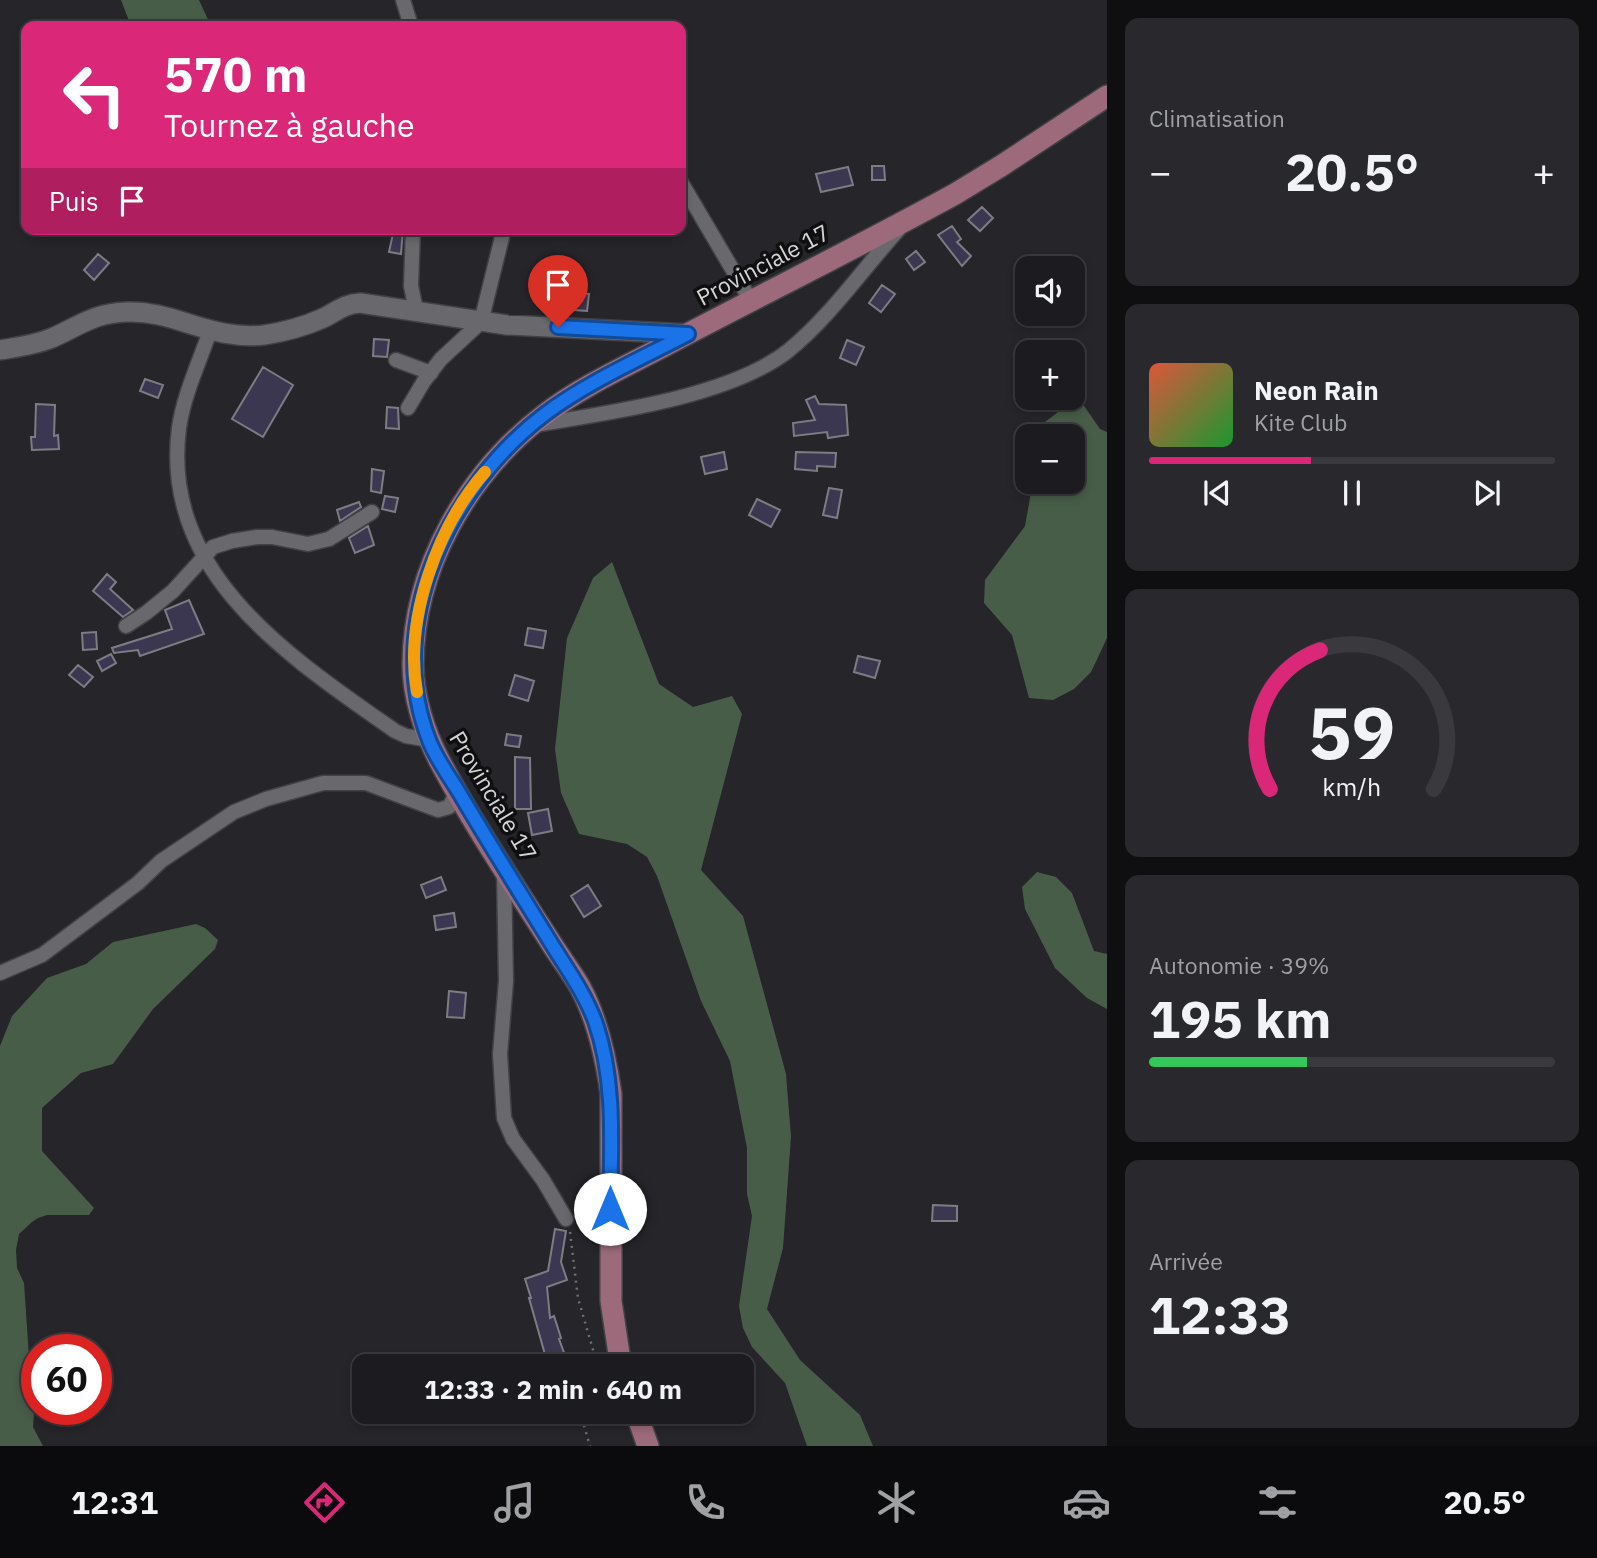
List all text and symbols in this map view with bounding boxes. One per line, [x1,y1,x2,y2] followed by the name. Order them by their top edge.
[164,42,308,105] text: 570 m
[49,49,140,140] icon: left
[1149,103,1285,133] text: Climatisation
[164,104,415,146] text: Tournez à gauche
[1285,138,1419,205] text: 20.5°
[1149,147,1172,196] text: −
[1532,147,1555,196] text: +
[113,182,151,220] icon: arrive
[49,184,99,218] text: Puis
[691,217,834,312] street label: Provinciale 17
[528,255,588,327] pin
[1015,256,1085,494] map controls
[1015,256,1085,326] button: sound
[539,266,577,304] icon: arrive
[1015,340,1085,410] button: +
[1254,373,1379,407] text: Neon Rain
[1254,407,1347,437] text: Kite Club
[1015,424,1085,494] button: −
[1198,474,1236,512] icon: previous
[1333,474,1371,512] icon: pause
[1468,474,1506,512] icon: next
[1308,684,1396,779] text: 59
[443,725,544,866] street label: Provinciale 17
[1323,770,1381,803] text: km/h
[1149,950,1329,980] text: Autonomie · 39%
[1149,985,1331,1052] text: 195 km
[573,1172,647,1246] position arrow
[1149,1246,1223,1276] text: Arrivée
[1149,1281,1291,1348] text: 12:33
[21,1334,112,1425] speed limit sign: 60
[424,1372,682,1406] text: 12:33 · 2 min · 640 m
[300,1478,349,1527] icon: directions
[490,1478,539,1527] icon: music
[681,1478,730,1527] icon: phone
[872,1478,921,1527] icon: climate
[1062,1478,1111,1527] icon: car
[1253,1478,1302,1527] icon: filters
[71,1481,158,1523] text: 12:31
[1444,1481,1526,1523] text: 20.5°

